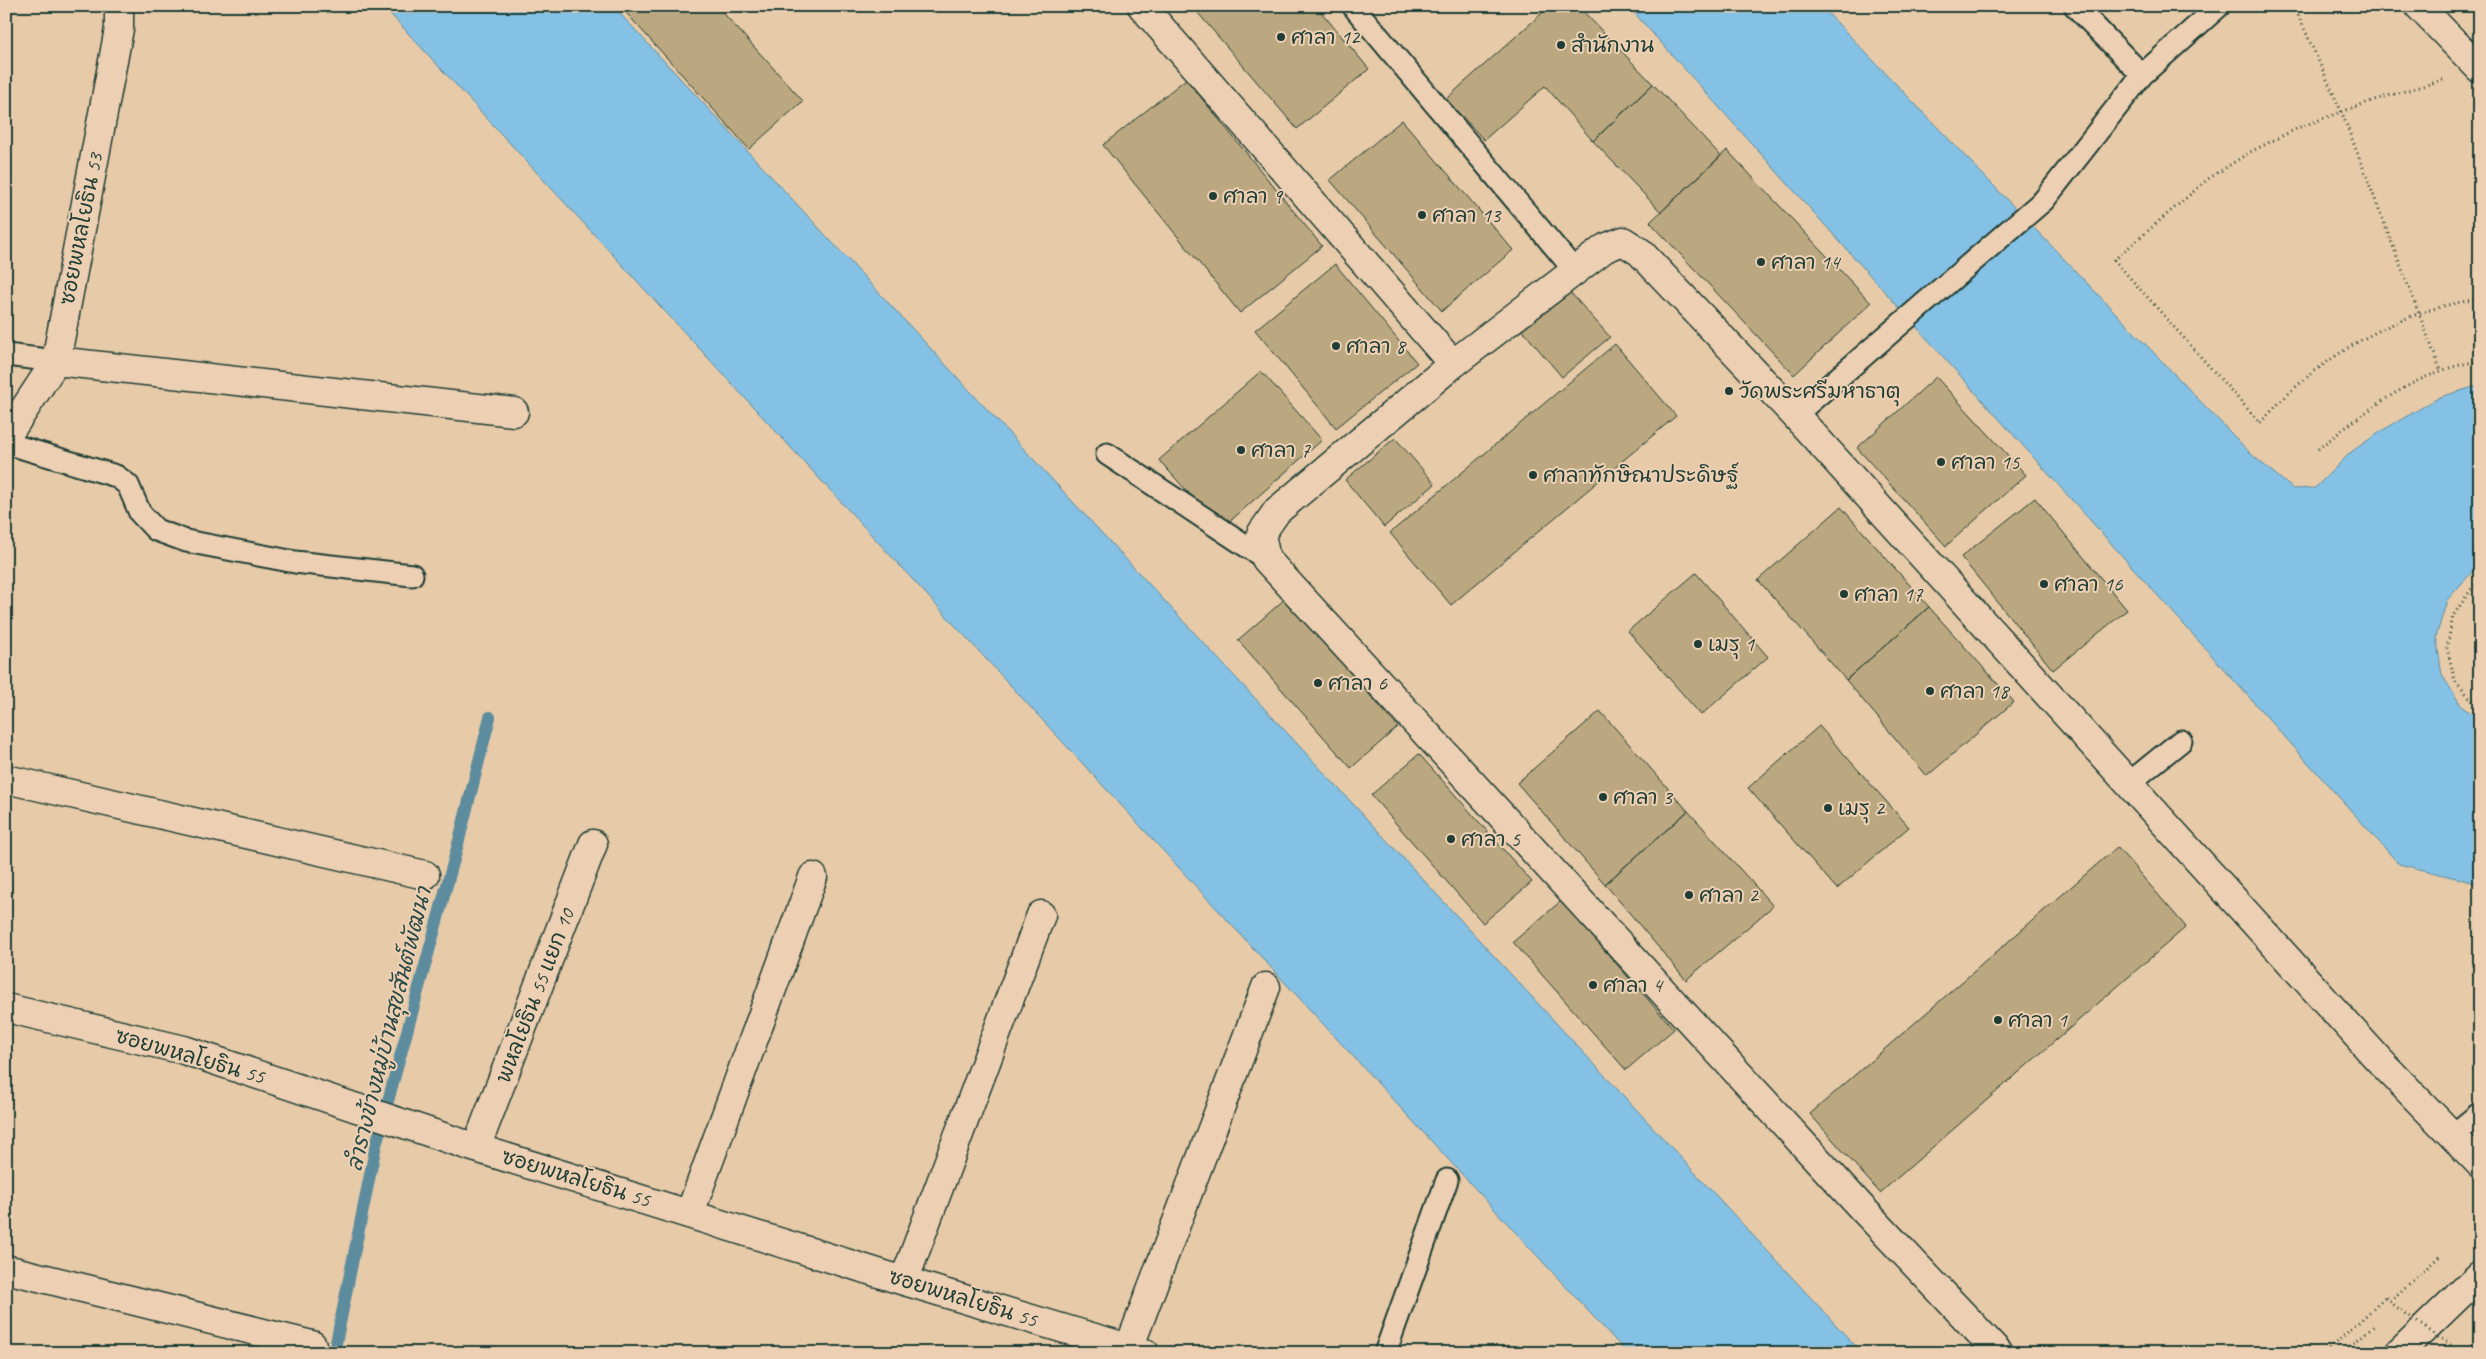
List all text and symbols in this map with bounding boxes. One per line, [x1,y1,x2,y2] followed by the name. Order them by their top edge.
[1291,24,1361,50] place label: ศาลา 12
[1275,31,1287,43] marker: ศาลา 12
[1571,32,1654,58] place label: สำนักงาน
[1555,39,1567,51] marker: สำนักงาน
[54,149,109,307] street label: ซอยพหลโยธิน 53
[1223,183,1284,209] place label: ศาลา 9
[1207,190,1219,202] marker: ศาลา 9
[1432,202,1502,228] place label: ศาลา 13
[1416,209,1428,221] marker: ศาลา 13
[1771,249,1842,275] place label: ศาลา 14
[1755,256,1767,268] marker: ศาลา 14
[1346,333,1408,359] place label: ศาลา 8
[1330,340,1342,352] marker: ศาลา 8
[1739,378,1901,407] place label: วัดพระศรีมหาธาตุ
[1723,385,1735,397] marker: วัดพระศรีมหาธาตุ
[1251,437,1312,463] place label: ศาลา 7
[1235,444,1247,456] marker: ศาลา 7
[1951,449,2021,475] place label: ศาลา 15
[1935,456,1947,468] marker: ศาลา 15
[1543,462,1739,489] place label: ศาลาทักษิณาประดิษฐ์
[1527,469,1539,481] marker: ศาลาทักษิณาประดิษฐ์
[2054,571,2123,597] place label: ศาลา 16
[2038,578,2050,590] marker: ศาลา 16
[1854,581,1924,607] place label: ศาลา 17
[1838,588,1850,600] marker: ศาลา 17
[1708,631,1756,660] place label: เมรุ 1
[1692,638,1704,650] marker: เมรุ 1
[1328,670,1388,696] place label: ศาลา 6
[1312,677,1324,689] marker: ศาลา 6
[1940,678,2011,704] place label: ศาลา 18
[1924,685,1936,697] marker: ศาลา 18
[1613,784,1674,810] place label: ศาลา 3
[1597,791,1609,803] marker: ศาลา 3
[1838,795,1886,824] place label: เมรุ 2
[1822,802,1834,814] marker: เมรุ 2
[1461,826,1522,852] place label: ศาลา 5
[1445,833,1457,845] marker: ศาลา 5
[1699,882,1760,908] place label: ศาลา 2
[339,883,440,1175] water label: ลำรางข้างหมู่บ้านสุขสันต์พัฒนา
[1683,889,1695,901] marker: ศาลา 2
[490,904,581,1087] street label: พหลโยธิน 55 แยก 10
[1603,972,1665,998] place label: ศาลา 4
[1587,979,1599,991] marker: ศาลา 4
[2008,1007,2069,1033] place label: ศาลา 1
[1992,1014,2004,1026] marker: ศาลา 1
[112,1022,269,1090] street label: ซอยพหลโยธิน 55
[499,1143,655,1213] street label: ซอยพหลโยธิน 55
[886,1263,1042,1333] street label: ซอยพหลโยธิน 55

